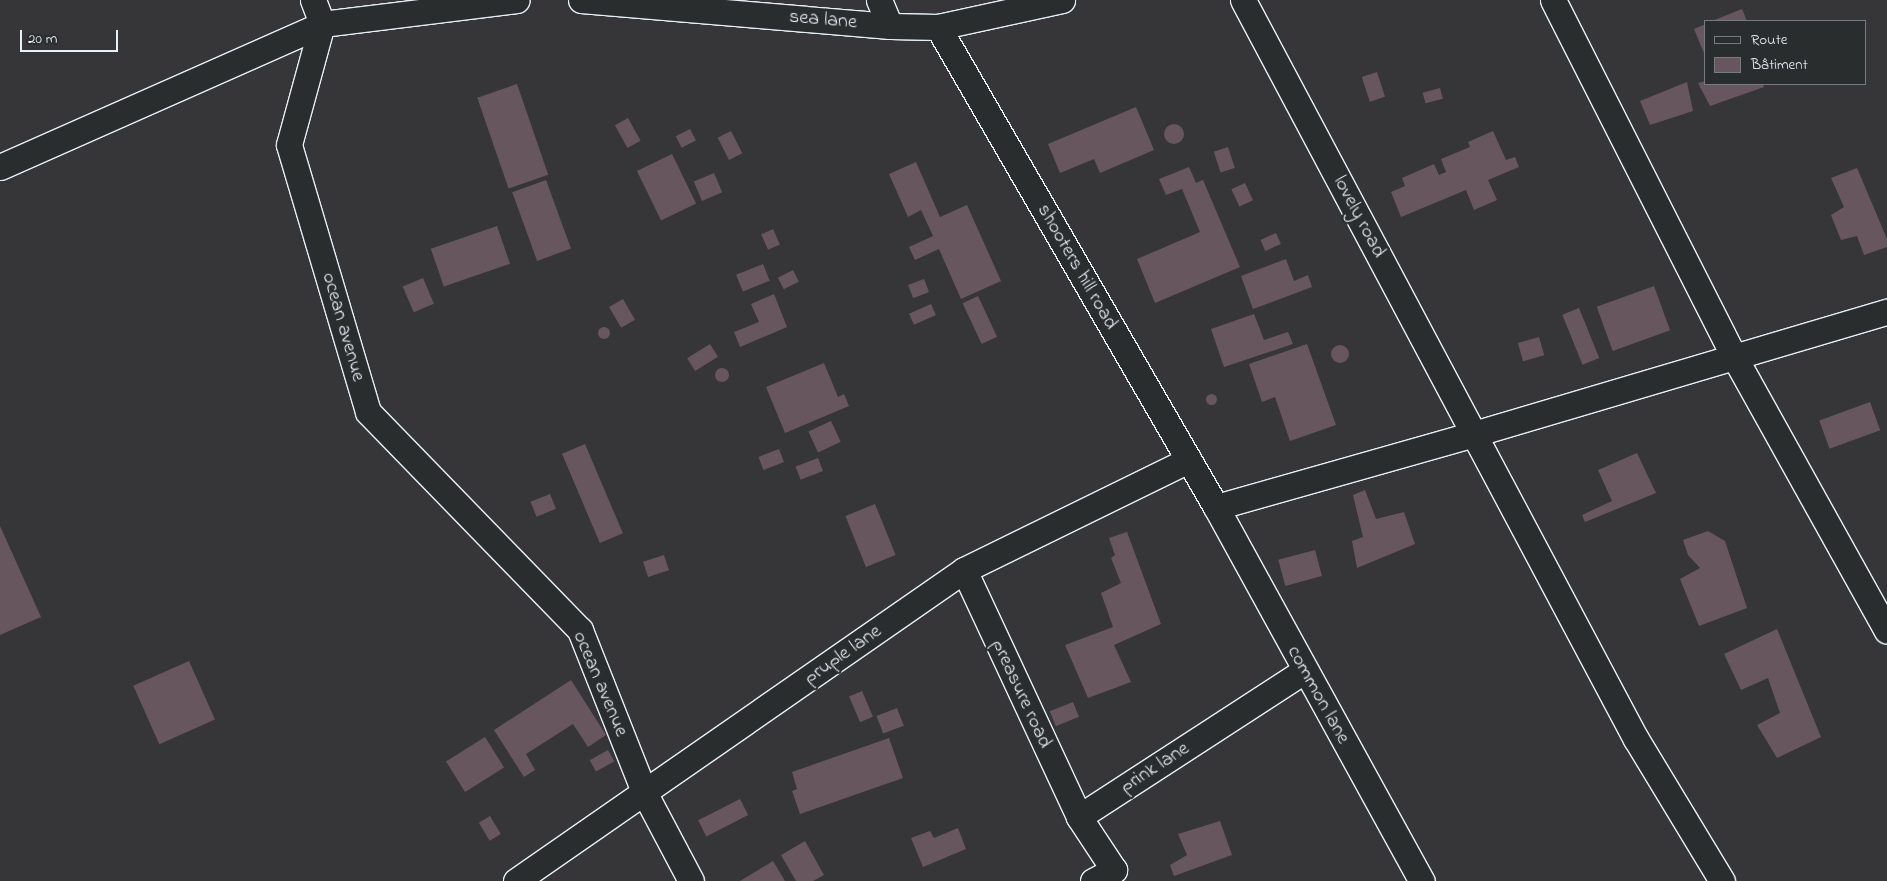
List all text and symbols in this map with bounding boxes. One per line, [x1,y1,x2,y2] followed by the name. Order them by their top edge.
[788,5,858,35] street label: sea lane
[22,20,120,52] scale bar
[1704,20,1867,85] legend
[28,28,57,50] text: 20 m
[1751,29,1787,51] text: Route
[1751,54,1808,76] text: Bâtiment
[1327,172,1391,262] street label: lovely road
[1031,200,1123,334] street label: shooters hill road
[316,270,370,384] street label: ocean avenue
[800,620,886,690] street label: pruple lane
[567,628,633,740] street label: ocean avenue
[985,636,1057,752] street label: preasure road
[1281,642,1355,748] street label: common lane
[1116,737,1194,799] street label: prink lane

